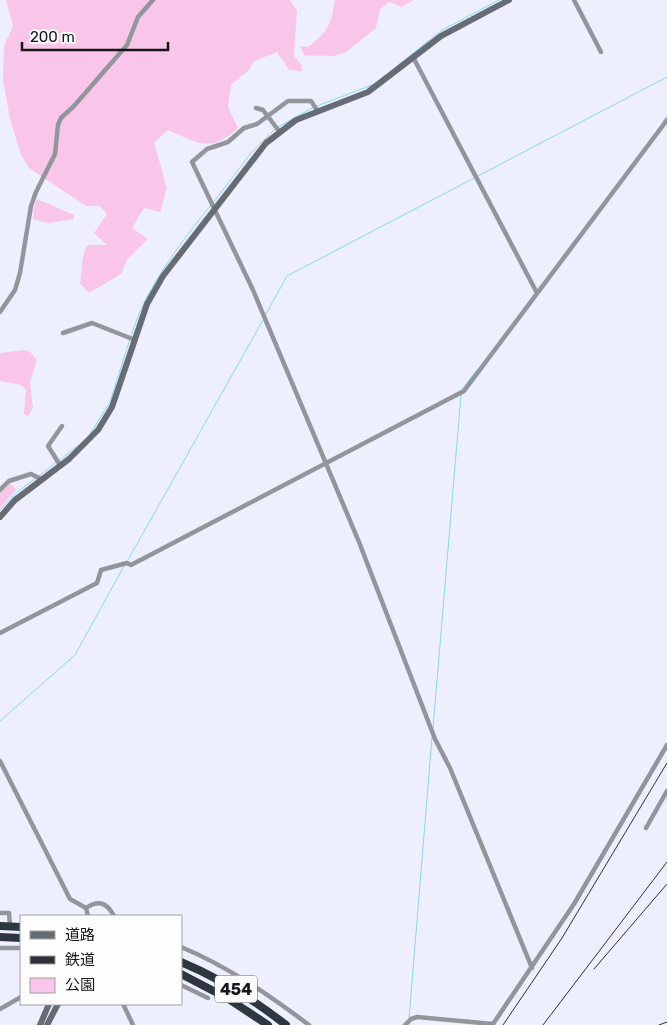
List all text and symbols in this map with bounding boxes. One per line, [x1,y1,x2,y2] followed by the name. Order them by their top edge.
[22,20,169,52] scale bar
[30,28,75,46] text: 200 m
[20,915,182,1005] legend
[65,926,95,944] text: 道路
[65,951,95,969] text: 鉄道
[65,976,95,994] text: 公園
[215,976,257,1002] road number: 454

